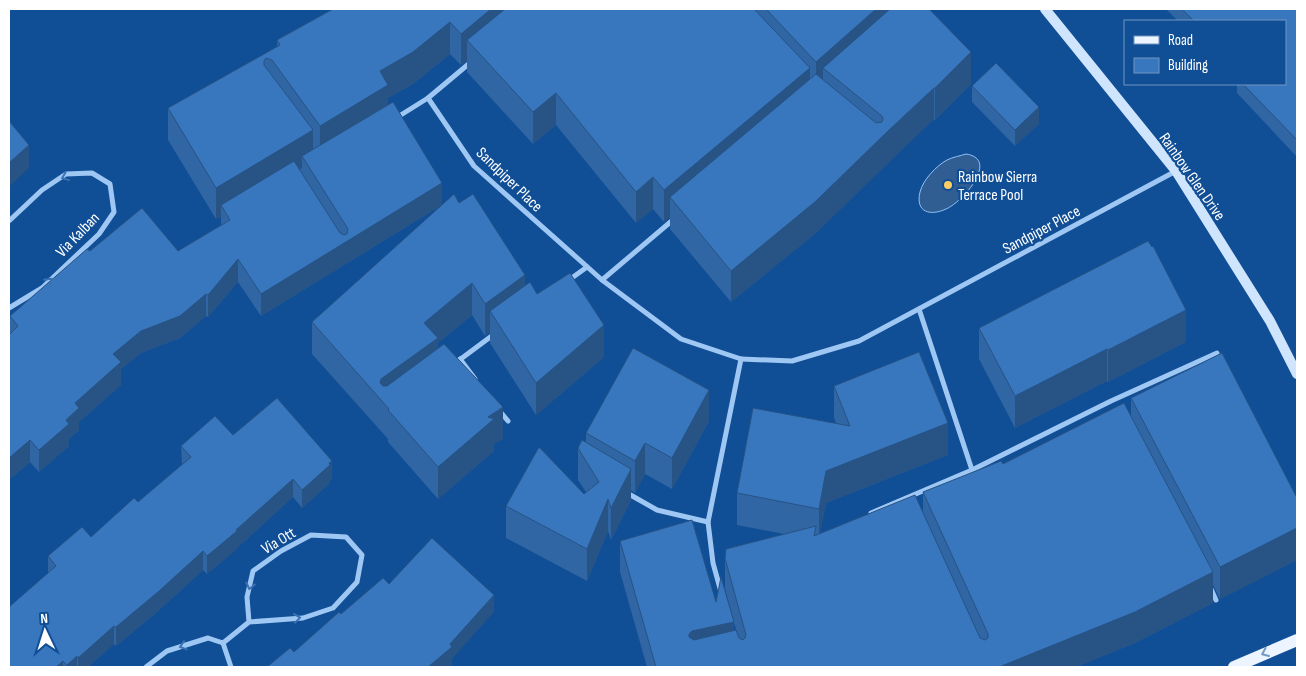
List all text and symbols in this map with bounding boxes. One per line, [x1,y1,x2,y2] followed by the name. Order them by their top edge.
[1124,20,1286,85] legend
[1168,31,1193,50] text: Road
[1168,56,1208,75] text: Building
[1155,129,1229,224] street label: Rainbow Glen Drive
[472,144,546,216] street label: Sandpiper Place
[958,168,1037,205] place label: Rainbow Sierra Terrace Pool
[61,171,70,181] one-way arrow
[942,179,954,191] marker: Rainbow Sierra Terrace Pool
[1000,202,1084,259] street label: Sandpiper Place
[52,209,104,261] street label: Via Kalban
[43,277,52,286] one-way arrow
[258,524,299,559] street label: Via Ott
[245,581,256,590] one-way arrow
[20,606,70,656] north arrow
[40,610,48,627] text: N
[294,613,302,624] one-way arrow
[179,640,187,650] one-way arrow
[1261,647,1270,658] one-way arrow

